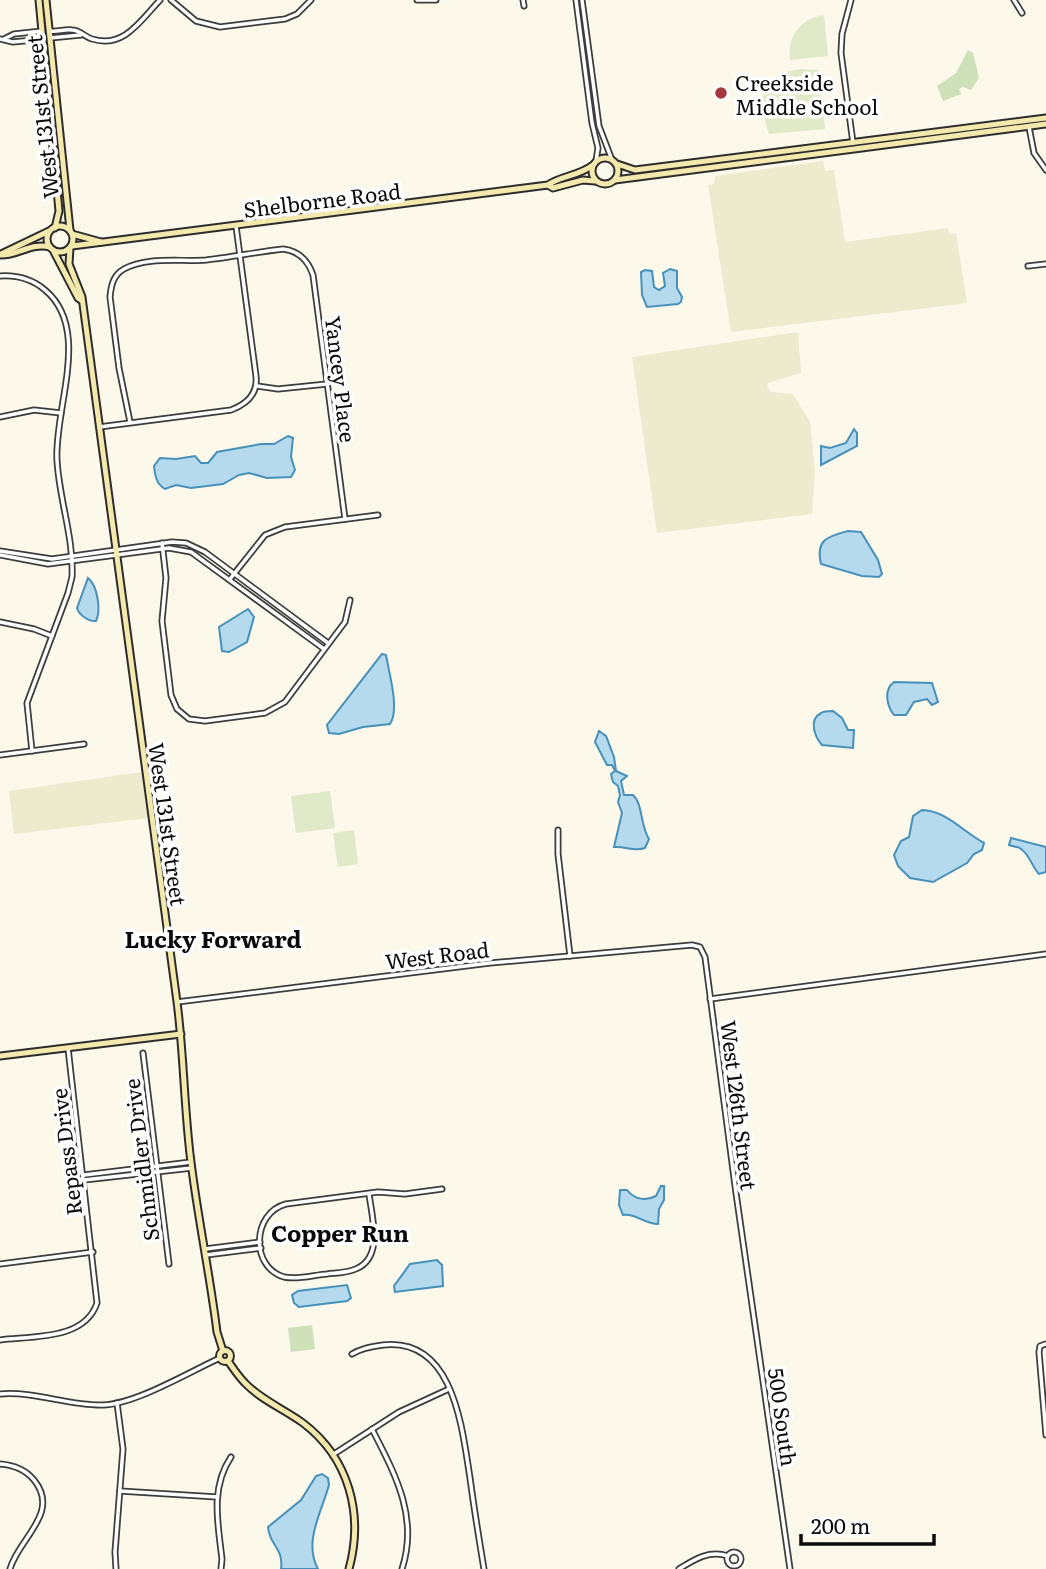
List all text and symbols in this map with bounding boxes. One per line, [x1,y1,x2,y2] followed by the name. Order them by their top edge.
[17,33,65,200] street label: West 131st Street
[735,66,878,121] place label: Creekside Middle School
[713,85,729,101] marker: Creekside Middle School
[241,174,403,224] street label: Shelborne Road
[319,314,365,444] street label: Yancey Place
[142,741,196,908] street label: West 131st Street
[124,921,302,955] district label: Lucky Forward
[383,932,491,976] street label: West Road
[714,1018,766,1192] street label: West 126th Street
[115,1077,165,1243] street label: Schmidler Drive
[42,1087,88,1217] street label: Repass Drive
[271,1215,409,1249] district label: Copper Run
[762,1366,806,1468] street label: 500 South
[801,1502,934,1546] scale bar
[811,1509,871,1540] text: 200 m

